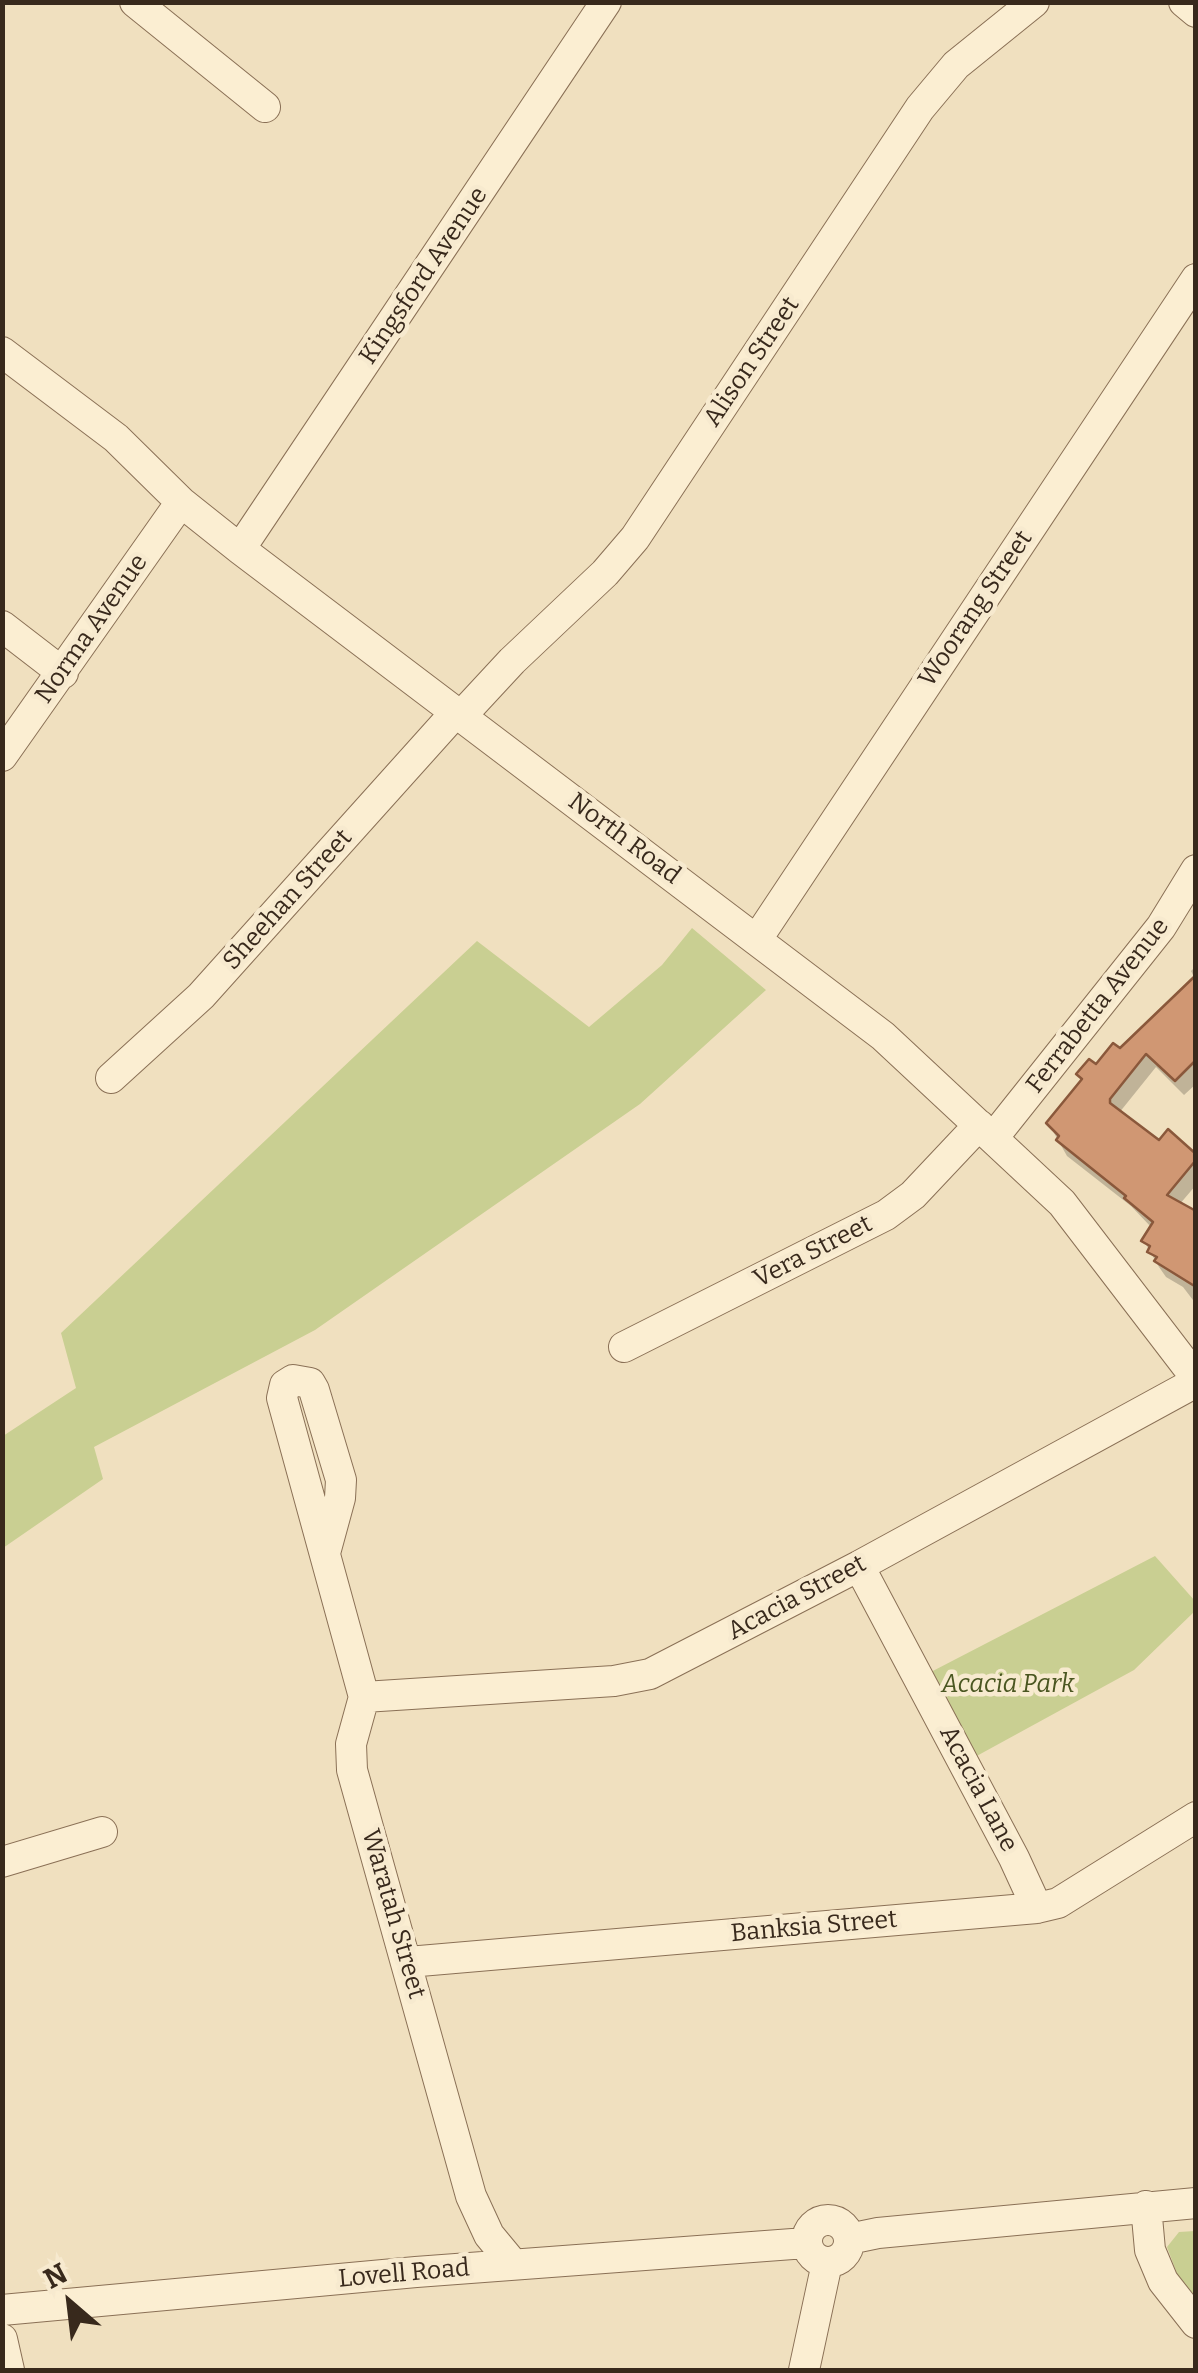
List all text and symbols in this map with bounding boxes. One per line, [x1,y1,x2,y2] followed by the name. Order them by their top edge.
[354,182,494,370] street label: Kingsford Avenue
[698,292,806,432] street label: Alison Street
[913,525,1039,693] street label: Woorang Street
[30,549,154,709] street label: Norma Avenue
[562,787,686,891] street label: North Road
[217,824,359,976] street label: Sheehan Street
[1020,913,1176,1099] street label: Ferrabetta Avenue
[749,1209,877,1295] street label: Vera Street
[723,1549,871,1647] street label: Acacia Street
[942,1670,1074,1700] park label: Acacia Park
[932,1721,1024,1857] street label: Acacia Lane
[355,1826,431,2002] street label: Waratah Street
[730,1905,898,1949] street label: Banksia Street
[20,2253,120,2353] north arrow
[337,2253,471,2295] street label: Lovell Road
[38,2256,73,2296] text: N

